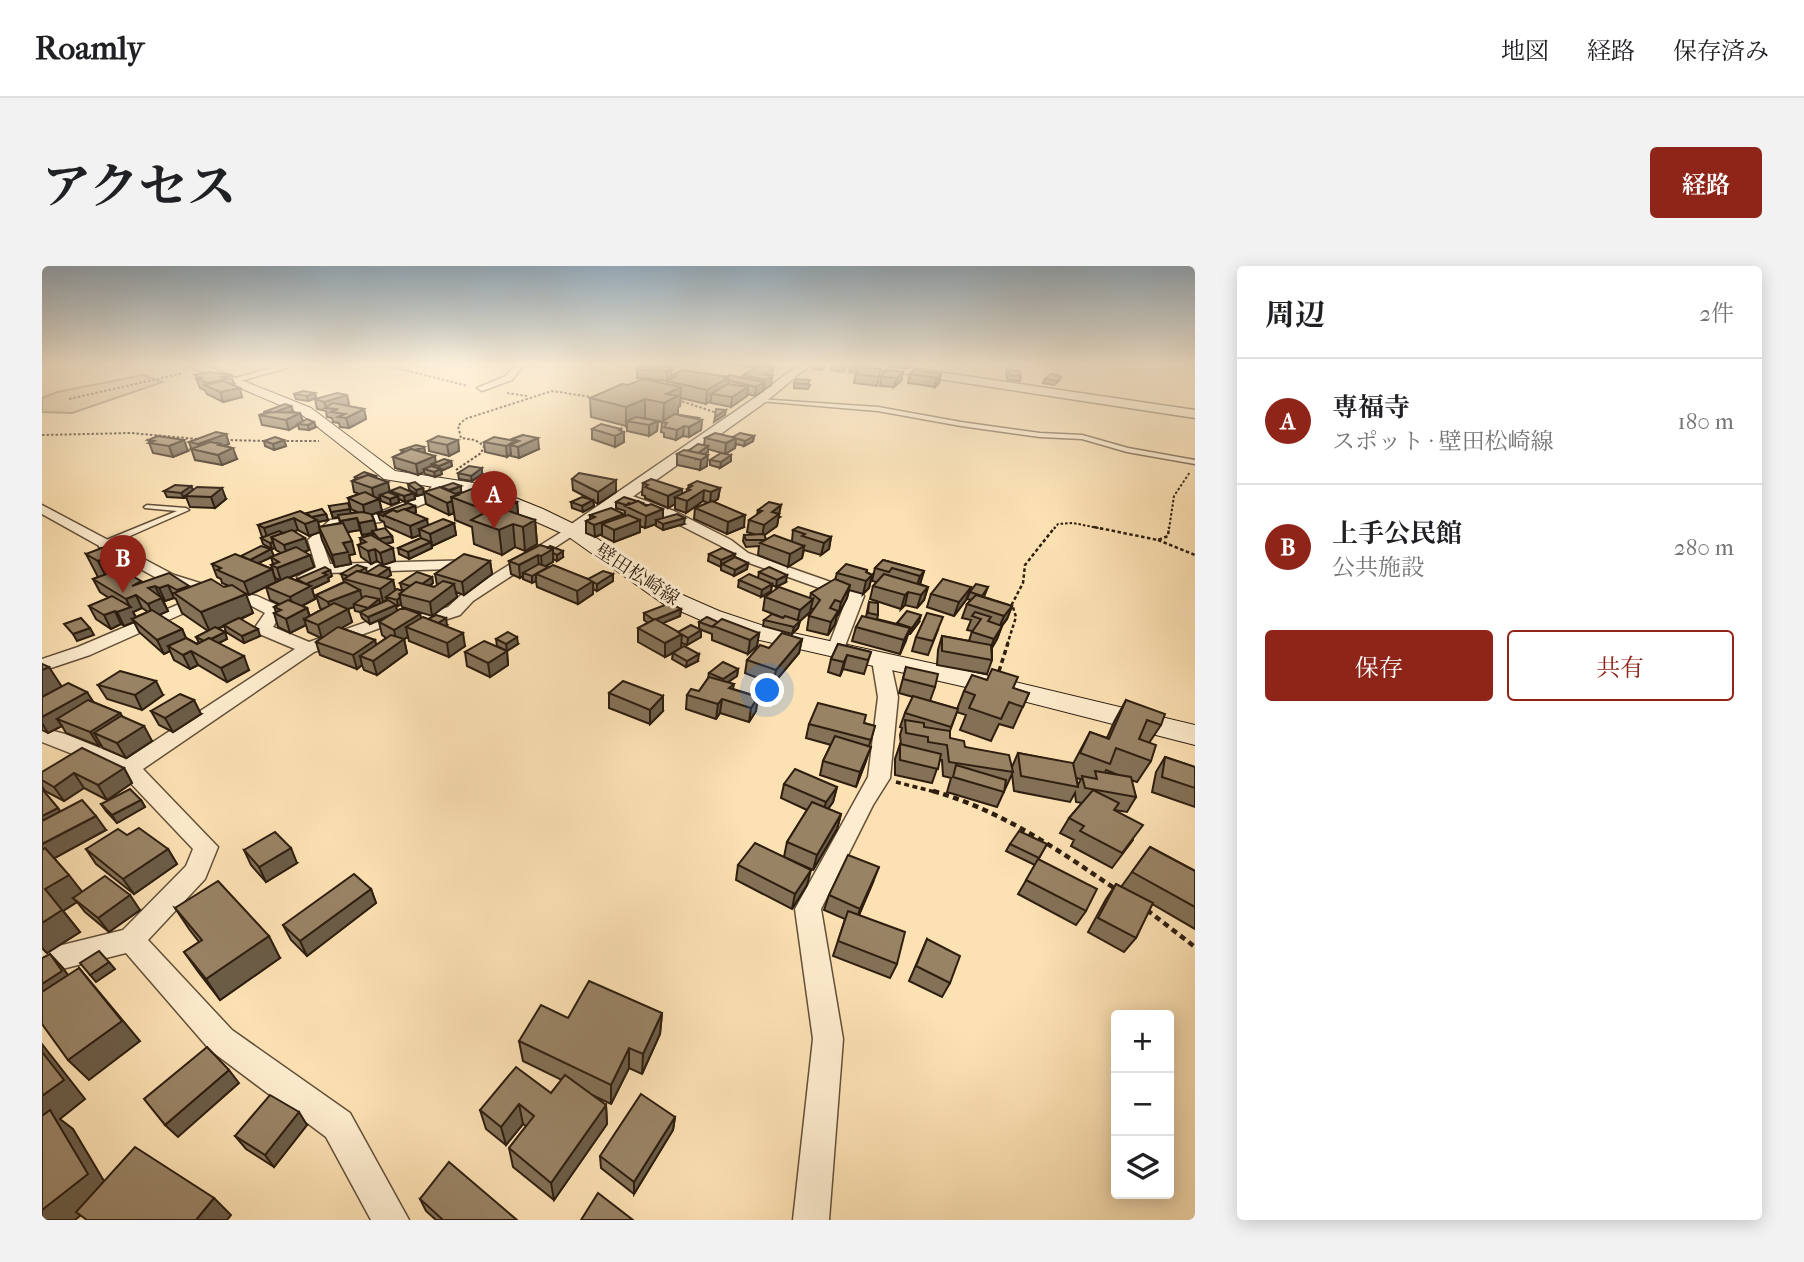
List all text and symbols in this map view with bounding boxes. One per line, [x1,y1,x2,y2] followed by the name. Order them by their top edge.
[35,29,144,68] text: Roamly
[1501,37,1549,65] text: 地図
[1587,37,1635,65] text: 経路
[1673,37,1769,65] text: 保存済み
[1650,147,1762,218] button: 経路
[42,158,237,216] text: アクセス
[1265,298,1325,333] text: 周辺
[1699,300,1734,327] text: 2件
[1332,392,1410,423] text: 専福寺
[1281,408,1295,435] text: A
[1677,408,1734,435] text: 180 m
[1332,428,1554,455] text: スポット · 壁田松崎線
[471,471,517,529] pin: A
[1332,518,1462,549] text: 上手公民館
[1281,534,1295,561] text: B
[1674,534,1734,561] text: 280 m
[100,535,146,593] pin: B
[592,540,683,610] street label: 壁田松崎線
[1332,554,1424,581] text: 公共施設
[1265,630,1493,701] button: 保存
[1507,630,1734,701] button: 共有
[750,673,784,707] your location
[1111,1010,1174,1199] map controls
[1111,1010,1174,1073] button: +
[1111,1073,1174,1136] button: −
[1111,1136,1174,1199] button: layers

